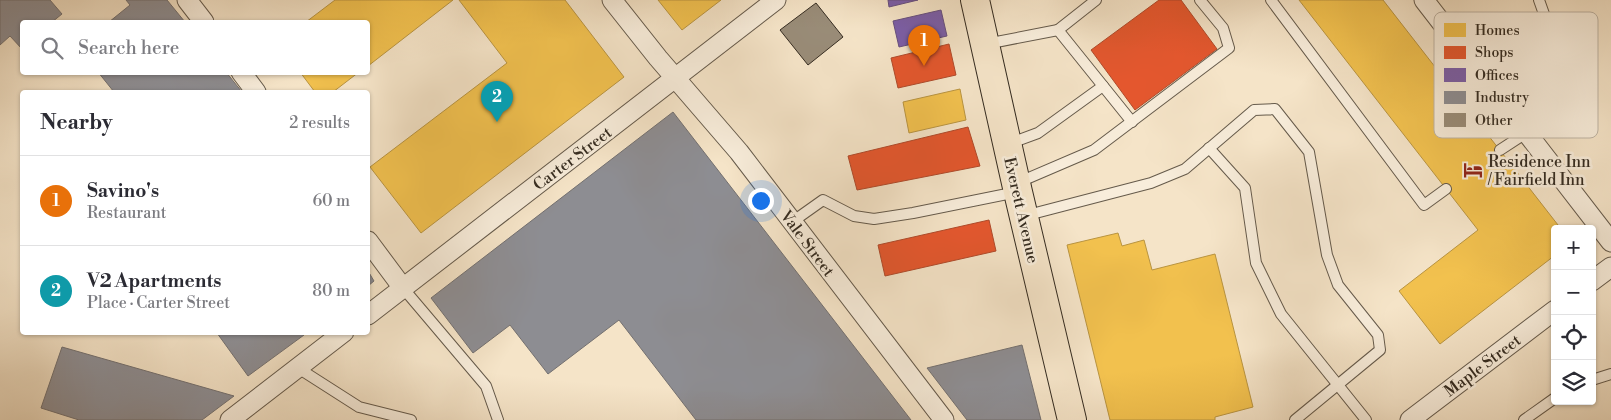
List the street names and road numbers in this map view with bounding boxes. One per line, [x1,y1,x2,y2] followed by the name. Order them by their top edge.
[529,122,616,195] street label: Carter Street
[999,155,1043,265] street label: Everett Avenue
[775,206,839,281] street label: Vale Street
[1440,330,1525,401] street label: Maple Street

